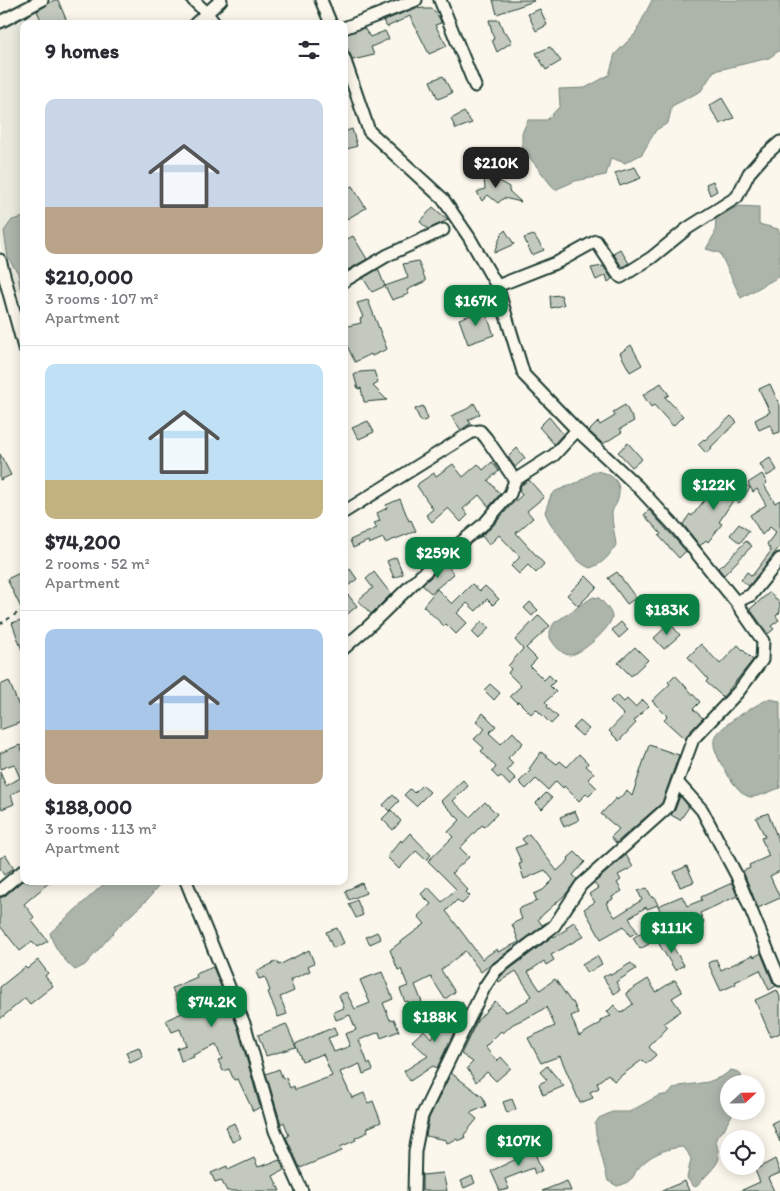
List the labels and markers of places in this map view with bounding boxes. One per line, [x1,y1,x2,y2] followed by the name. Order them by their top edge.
[461,146,531,189] pin: $210K
[441,284,511,327] pin: $167K
[679,468,749,511] pin: $122K
[403,536,473,579] pin: $259K
[632,594,702,636] pin: $183K
[637,912,707,954] pin: $111K
[171,986,253,1028] pin: $74.2K
[400,1000,470,1043] pin: $188K
[484,1124,554,1167] pin: $107K

